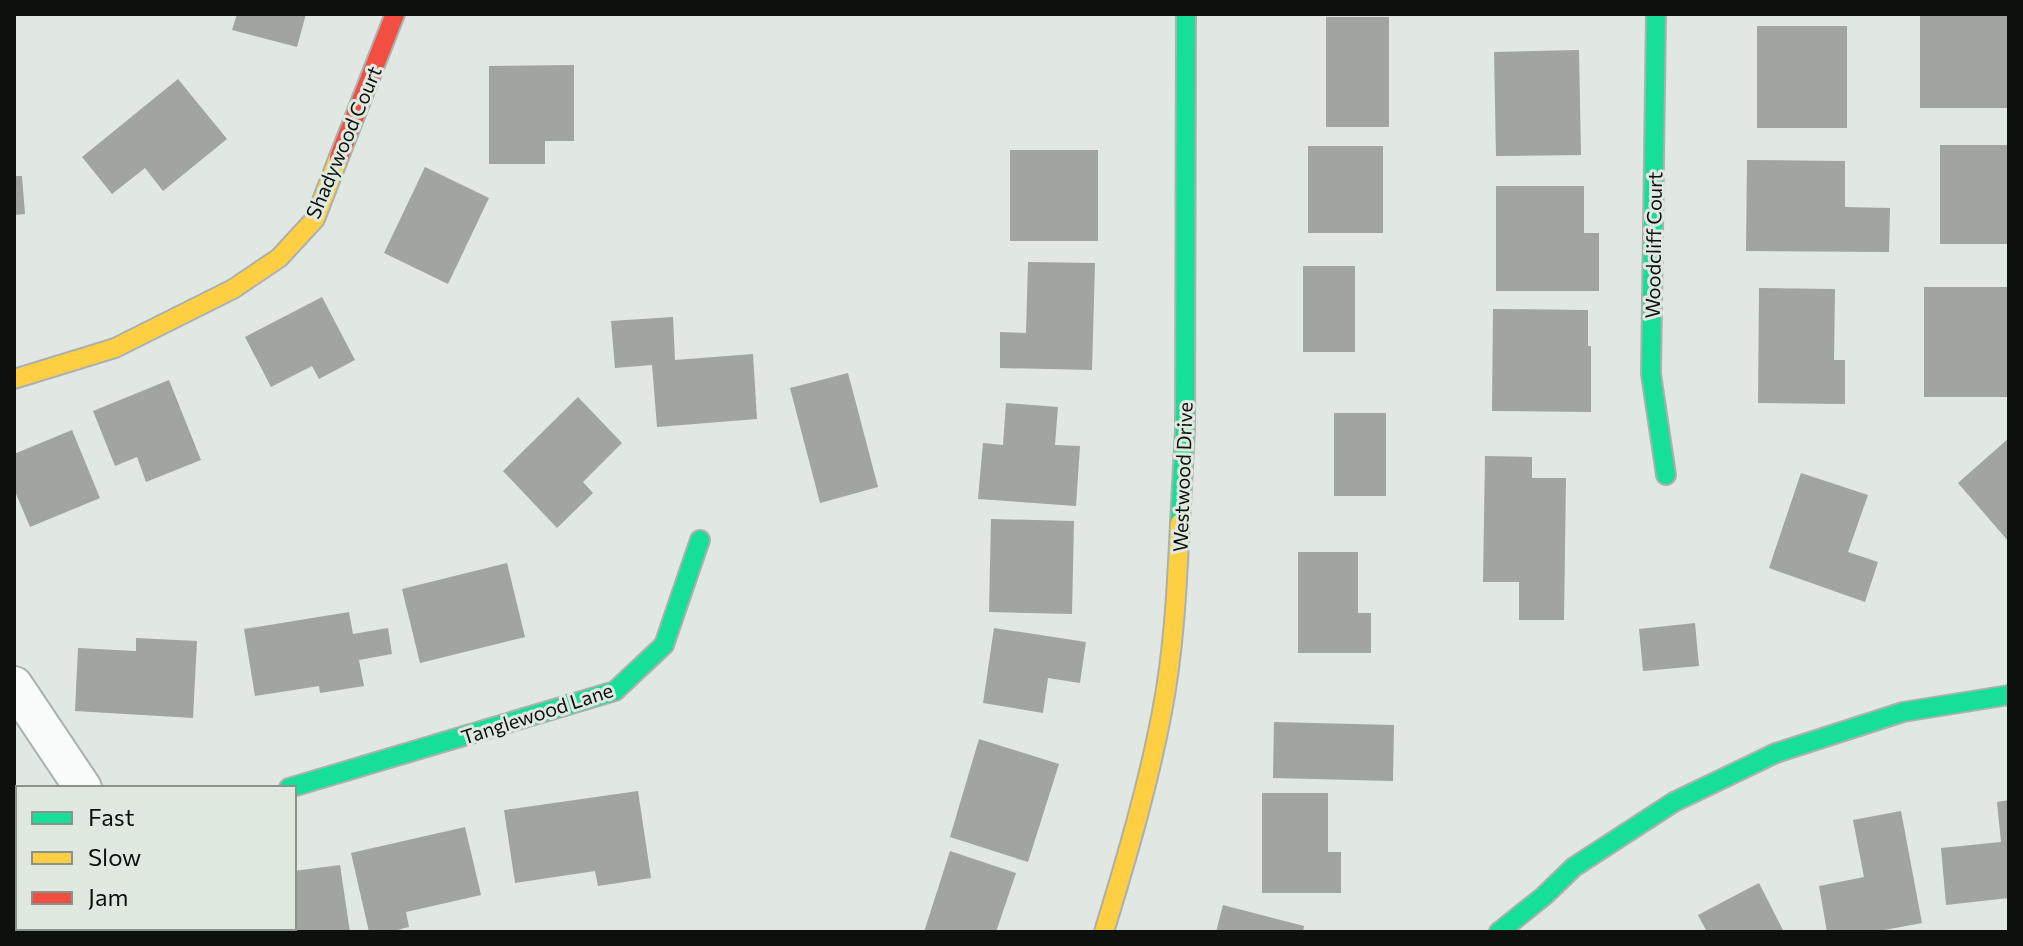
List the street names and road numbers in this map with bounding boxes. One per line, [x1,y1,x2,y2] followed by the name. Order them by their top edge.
[300,62,386,222] street label: Shadywood Court
[1640,171,1666,319] street label: Woodcliff Court
[1167,402,1197,552] street label: Westwood Drive
[458,677,616,749] street label: Tanglewood Lane

